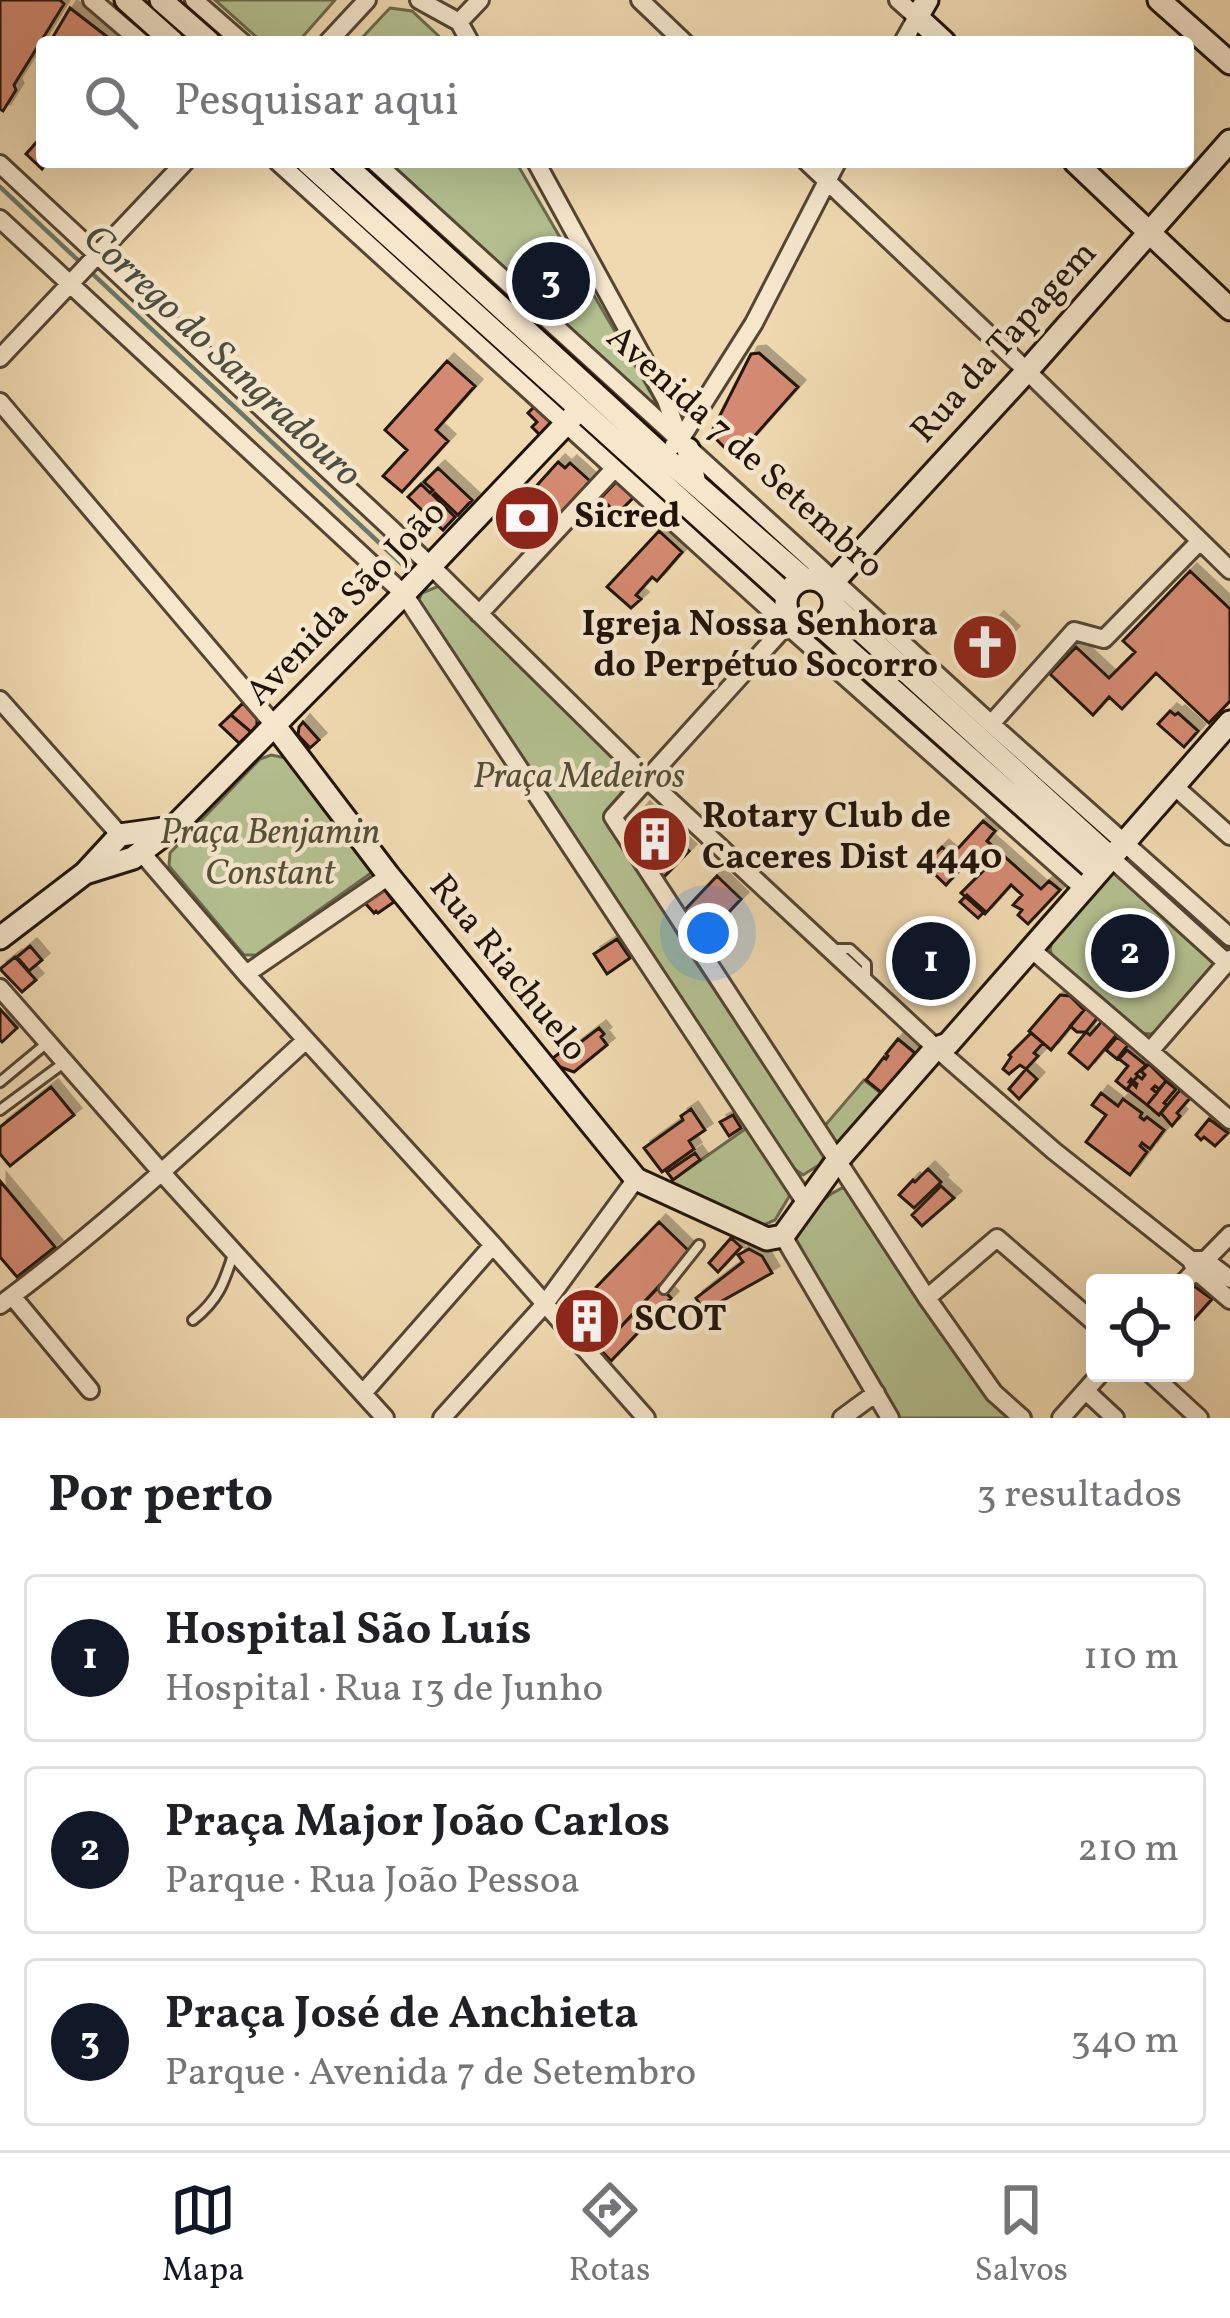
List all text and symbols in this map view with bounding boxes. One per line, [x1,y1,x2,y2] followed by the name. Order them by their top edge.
[36,36,1194,168] search box
[78,69,144,135] icon: search
[174,71,459,134] text: Pesquisar aqui
[70,213,373,501] water label: Corrego do Sangradouro
[900,231,1110,455] street label: Rua da Tapagem
[512,236,590,326] pin: 3
[594,315,894,591] street label: Avenida 7 de Setembro
[492,483,562,553] bank icon: Sicred
[236,490,458,718] street label: Avenida São João
[574,493,681,543] place label: Sicred
[582,601,938,692] place label: Igreja Nossa Senhora do Perpétuo Socorro
[950,612,1020,682] church icon: Igreja Nossa Senhora do Perpétuo Socorro
[473,753,685,803] park label: Praça Medeiros
[702,793,1002,884] place label: Rotary Club de Caceres Dist 4440
[620,804,690,874] building icon: Rotary Club de Caceres Dist 4440
[160,809,380,900] park label: Praça Benjamin Constant
[416,865,598,1073] street label: Rua Riachuelo
[678,903,738,963] your location
[1091,908,1169,998] pin: 2
[892,916,970,1006] pin: 1
[1086,1274,1194,1382] map controls
[1086,1274,1194,1382] button: locate
[552,1286,622,1356] building icon: SCOT
[634,1296,727,1346] place label: SCOT
[48,1461,273,1532] text: Por perto
[976,1469,1182,1523] text: 3 resultados
[165,1600,532,1663] text: Hospital São Luís
[82,1631,98,1685] text: 1
[1083,1631,1179,1685] text: 110 m
[165,1663,603,1717] text: Hospital · Rua 13 de Junho
[165,1792,670,1855] text: Praça Major João Carlos
[80,1823,100,1877] text: 2
[1077,1823,1179,1877] text: 210 m
[165,1855,580,1909] text: Parque · Rua João Pessoa
[165,1984,639,2047] text: Praça José de Anchieta
[80,2015,100,2069] text: 3
[1071,2015,1179,2069] text: 340 m
[165,2047,696,2101] text: Parque · Avenida 7 de Setembro
[162,2177,245,2295] tab: Mapa
[569,2177,650,2295] tab: Rotas
[975,2177,1068,2295] tab: Salvos

